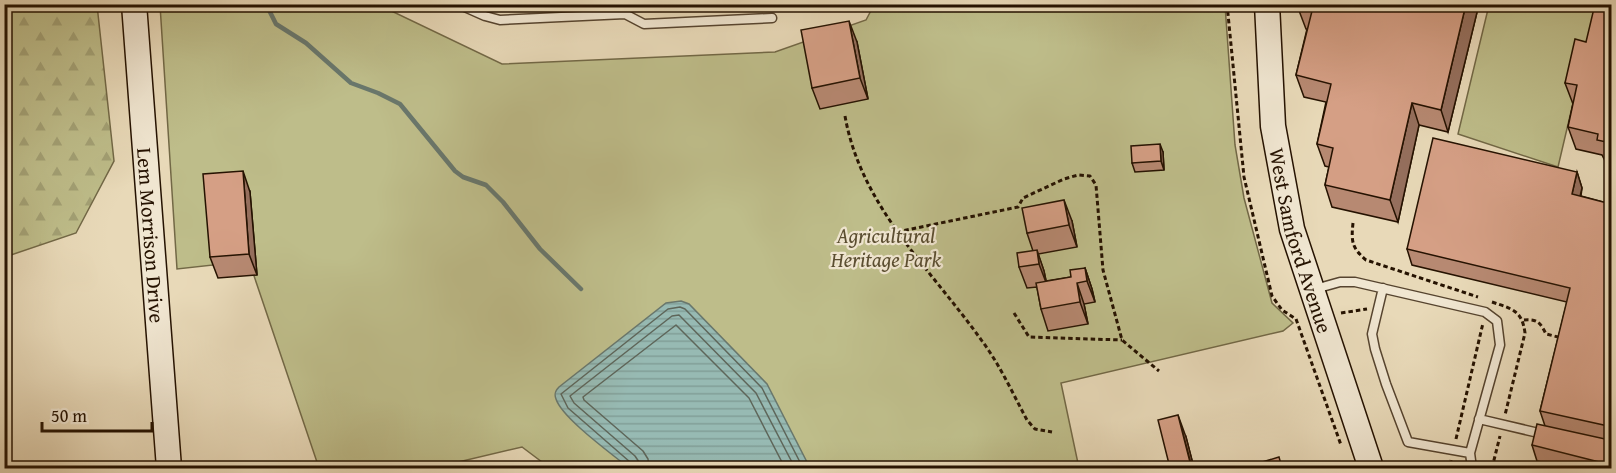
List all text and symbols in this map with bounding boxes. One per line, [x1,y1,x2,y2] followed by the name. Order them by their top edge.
[1262,145,1341,337] street label: West Samford Avenue
[129,147,174,324] street label: Lem Morrison Drive
[830,220,942,275] park label: Agricultural Heritage Park
[42,395,152,433] scale bar
[51,402,87,429] text: 50 m

